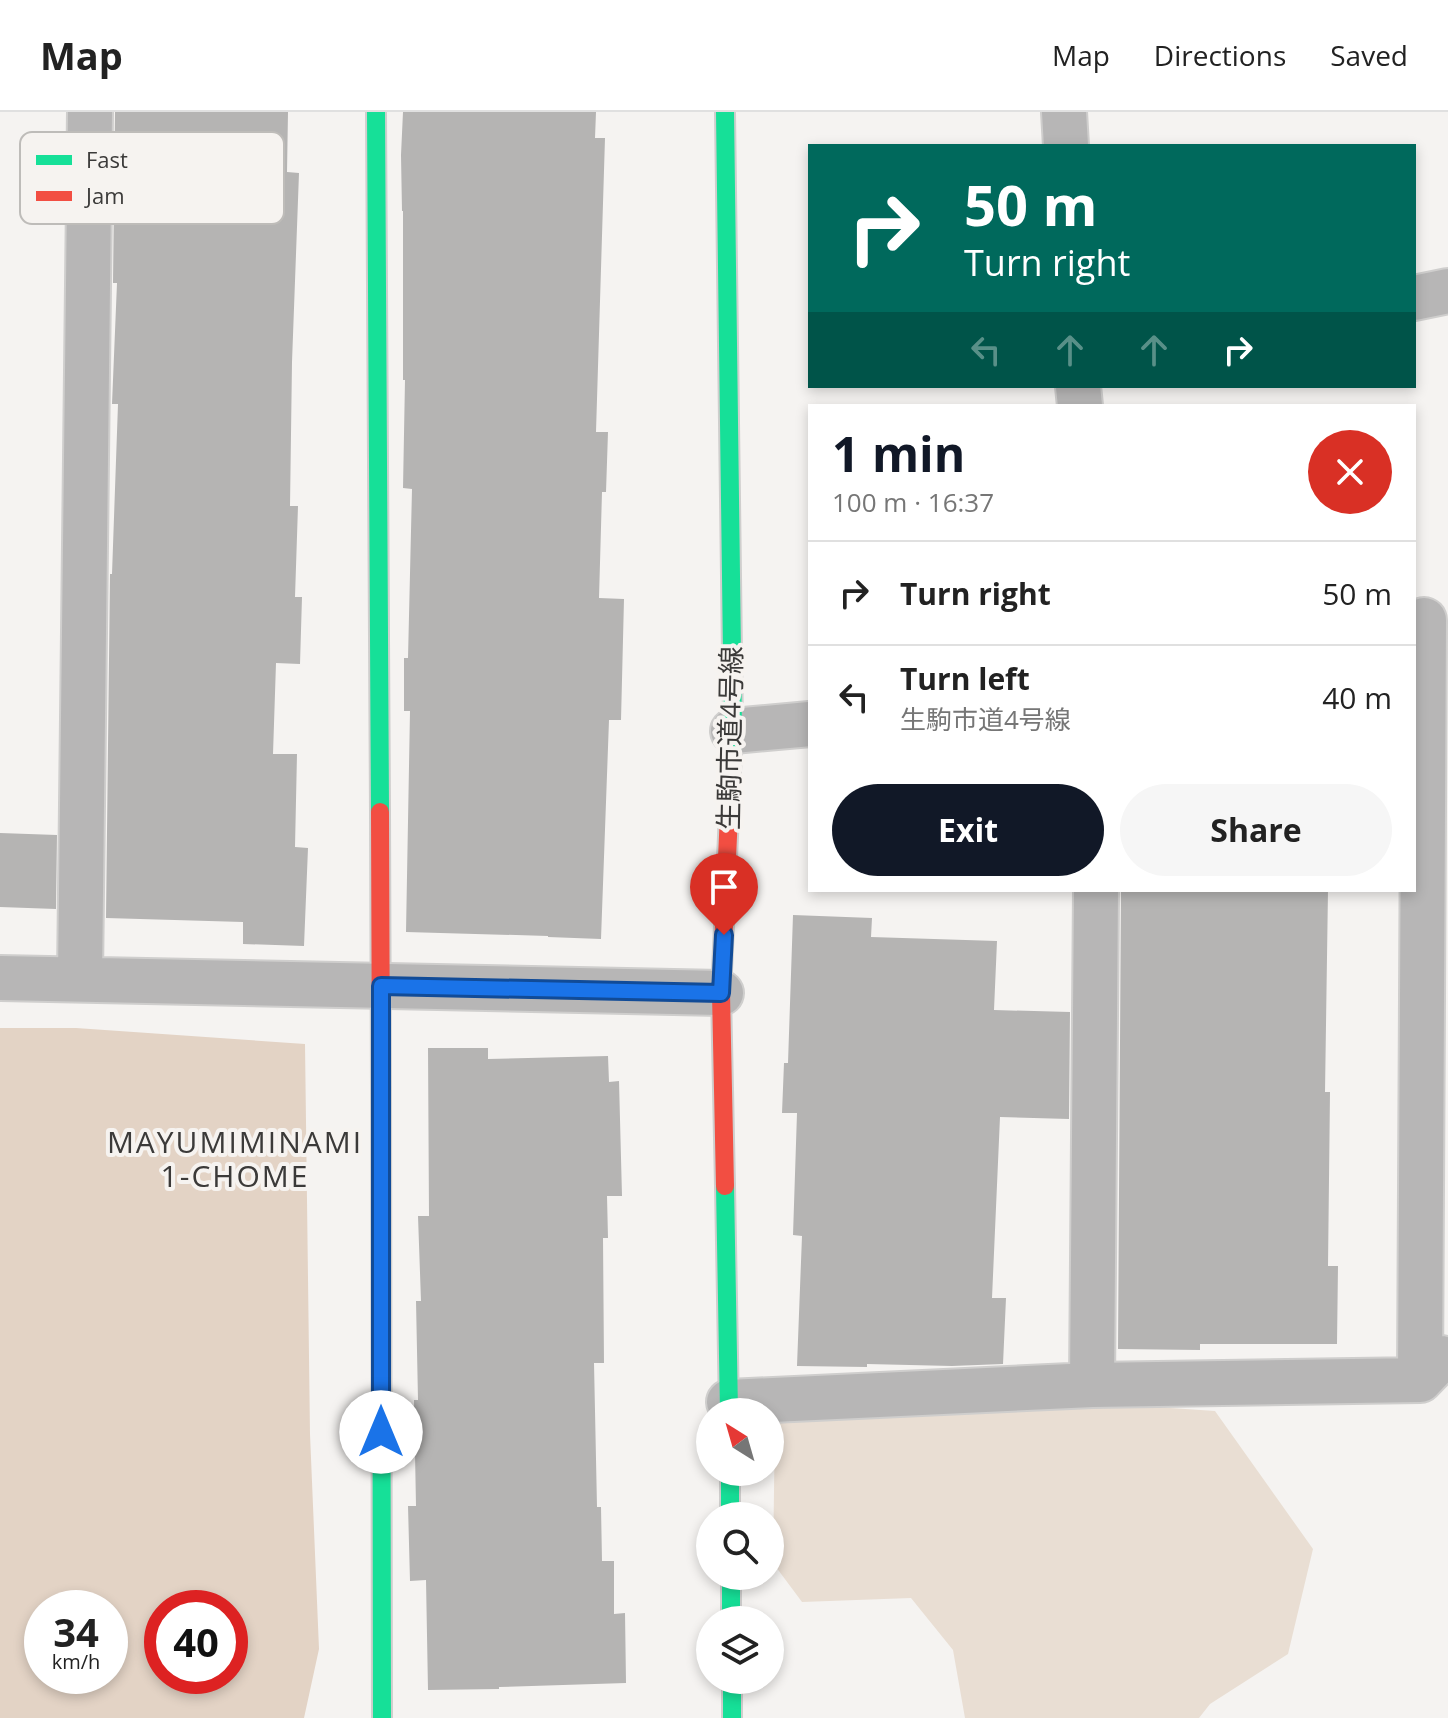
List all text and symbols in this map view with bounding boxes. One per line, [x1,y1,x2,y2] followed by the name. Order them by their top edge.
[40,29,123,81] text: Map
[1052,36,1110,74] text: Map
[1154,36,1286,74] text: Directions
[1330,36,1408,74] text: Saved
[20,132,284,224] legend
[86,144,128,174] text: Fast
[964,166,1098,242] text: 50 m
[832,176,936,280] icon: right
[84,180,125,210] text: Jam
[964,238,1130,287] text: Turn right
[964,328,1008,372] icon: left
[1048,328,1092,372] icon: ahead
[1132,328,1176,372] icon: ahead
[1216,328,1260,372] icon: right
[832,421,965,486] text: 1 min
[1308,430,1392,514] button: close
[832,484,994,520] text: 100 m · 16:37
[832,571,876,615] icon: right
[900,573,1051,614] text: Turn right
[1322,573,1392,614] text: 50 m
[708,646,750,830] street label: 生駒市道4号線
[900,658,1030,699] text: Turn left
[832,675,876,719] icon: left
[1322,677,1392,718] text: 40 m
[900,701,1071,737] text: 生駒市道4号線
[832,784,1104,876] button: Exit
[1120,784,1392,876] button: Share
[690,853,758,935] pin
[702,865,746,909] icon: arrive
[107,1121,363,1196] district label: MAYUMIMINAMI 1-CHOME
[339,1390,423,1474] position arrow
[696,1398,784,1486] north arrow
[696,1398,784,1694] map controls
[696,1502,784,1590] button: search
[144,1590,248,1694] speed limit sign: 40
[53,1604,99,1659] text: 34
[696,1606,784,1694] button: layers
[52,1648,100,1675] text: km/h

